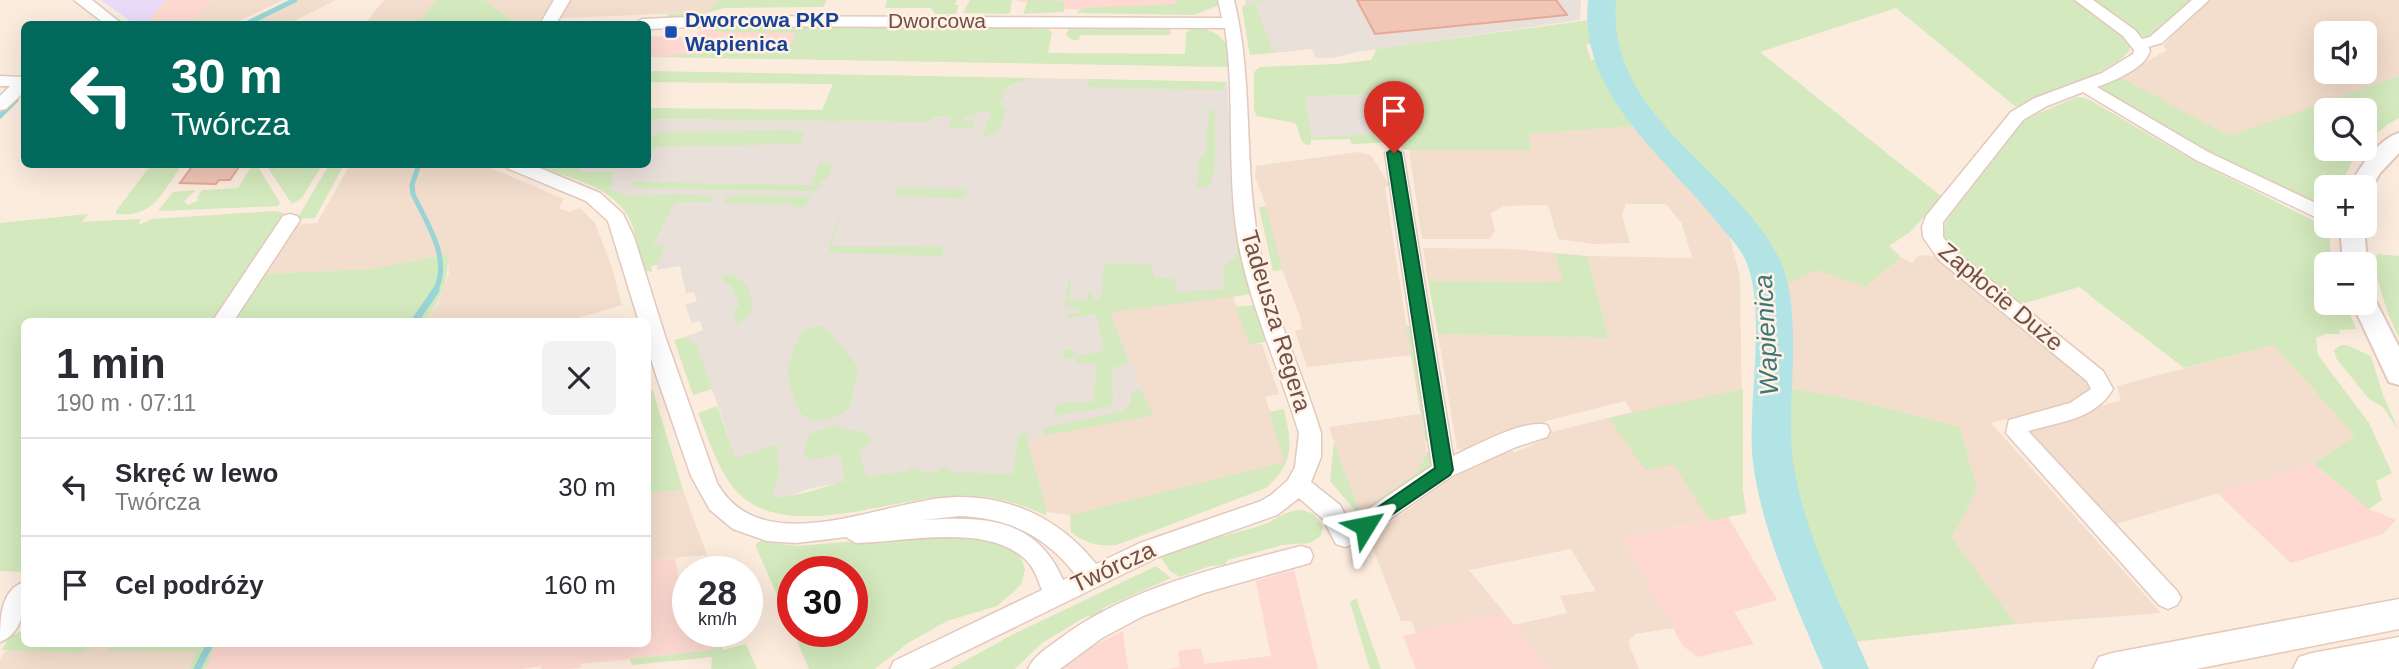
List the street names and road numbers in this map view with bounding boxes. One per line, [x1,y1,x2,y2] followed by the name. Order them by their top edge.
[888,9,986,32] street label: Dworcowa
[1236,227,1317,415] street label: Tadeusza Regera
[1934,237,2069,356] street label: Zapłocie Duże
[1067,535,1160,598] street label: Twórcza

